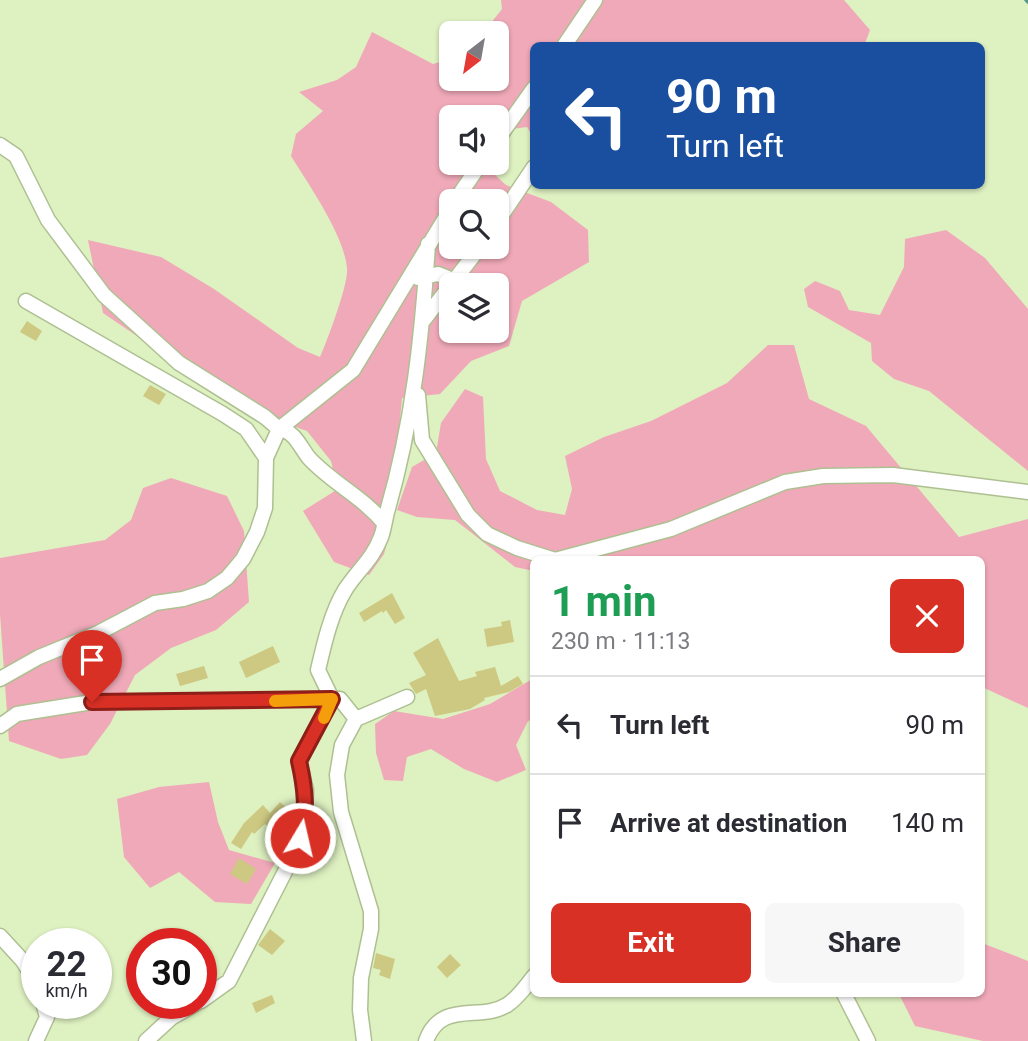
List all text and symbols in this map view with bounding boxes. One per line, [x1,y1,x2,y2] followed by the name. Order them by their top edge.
[439,21,509,91] north arrow
[439,21,509,343] map controls
[666,68,777,125] text: 90 m
[551,70,642,161] icon: left
[439,105,509,175] button: sound
[666,127,784,165] text: Turn left
[439,189,509,259] button: search
[439,273,509,343] button: layers
[551,577,657,626] text: 1 min
[890,579,964,653] button: close
[551,628,690,655] text: 230 m · 11:13
[62,630,122,702] pin
[73,641,111,679] icon: arrive
[551,706,589,744] icon: left
[610,710,709,740] text: Turn left
[906,710,964,740] text: 90 m
[263,801,337,875] position arrow
[551,804,589,842] icon: arrive
[610,808,847,838] text: Arrive at destination
[891,808,964,838] text: 140 m
[551,903,751,983] button: Exit
[765,903,964,983] button: Share
[126,928,217,1019] speed limit sign: 30
[46,944,87,985] text: 22
[45,980,88,1001] text: km/h

